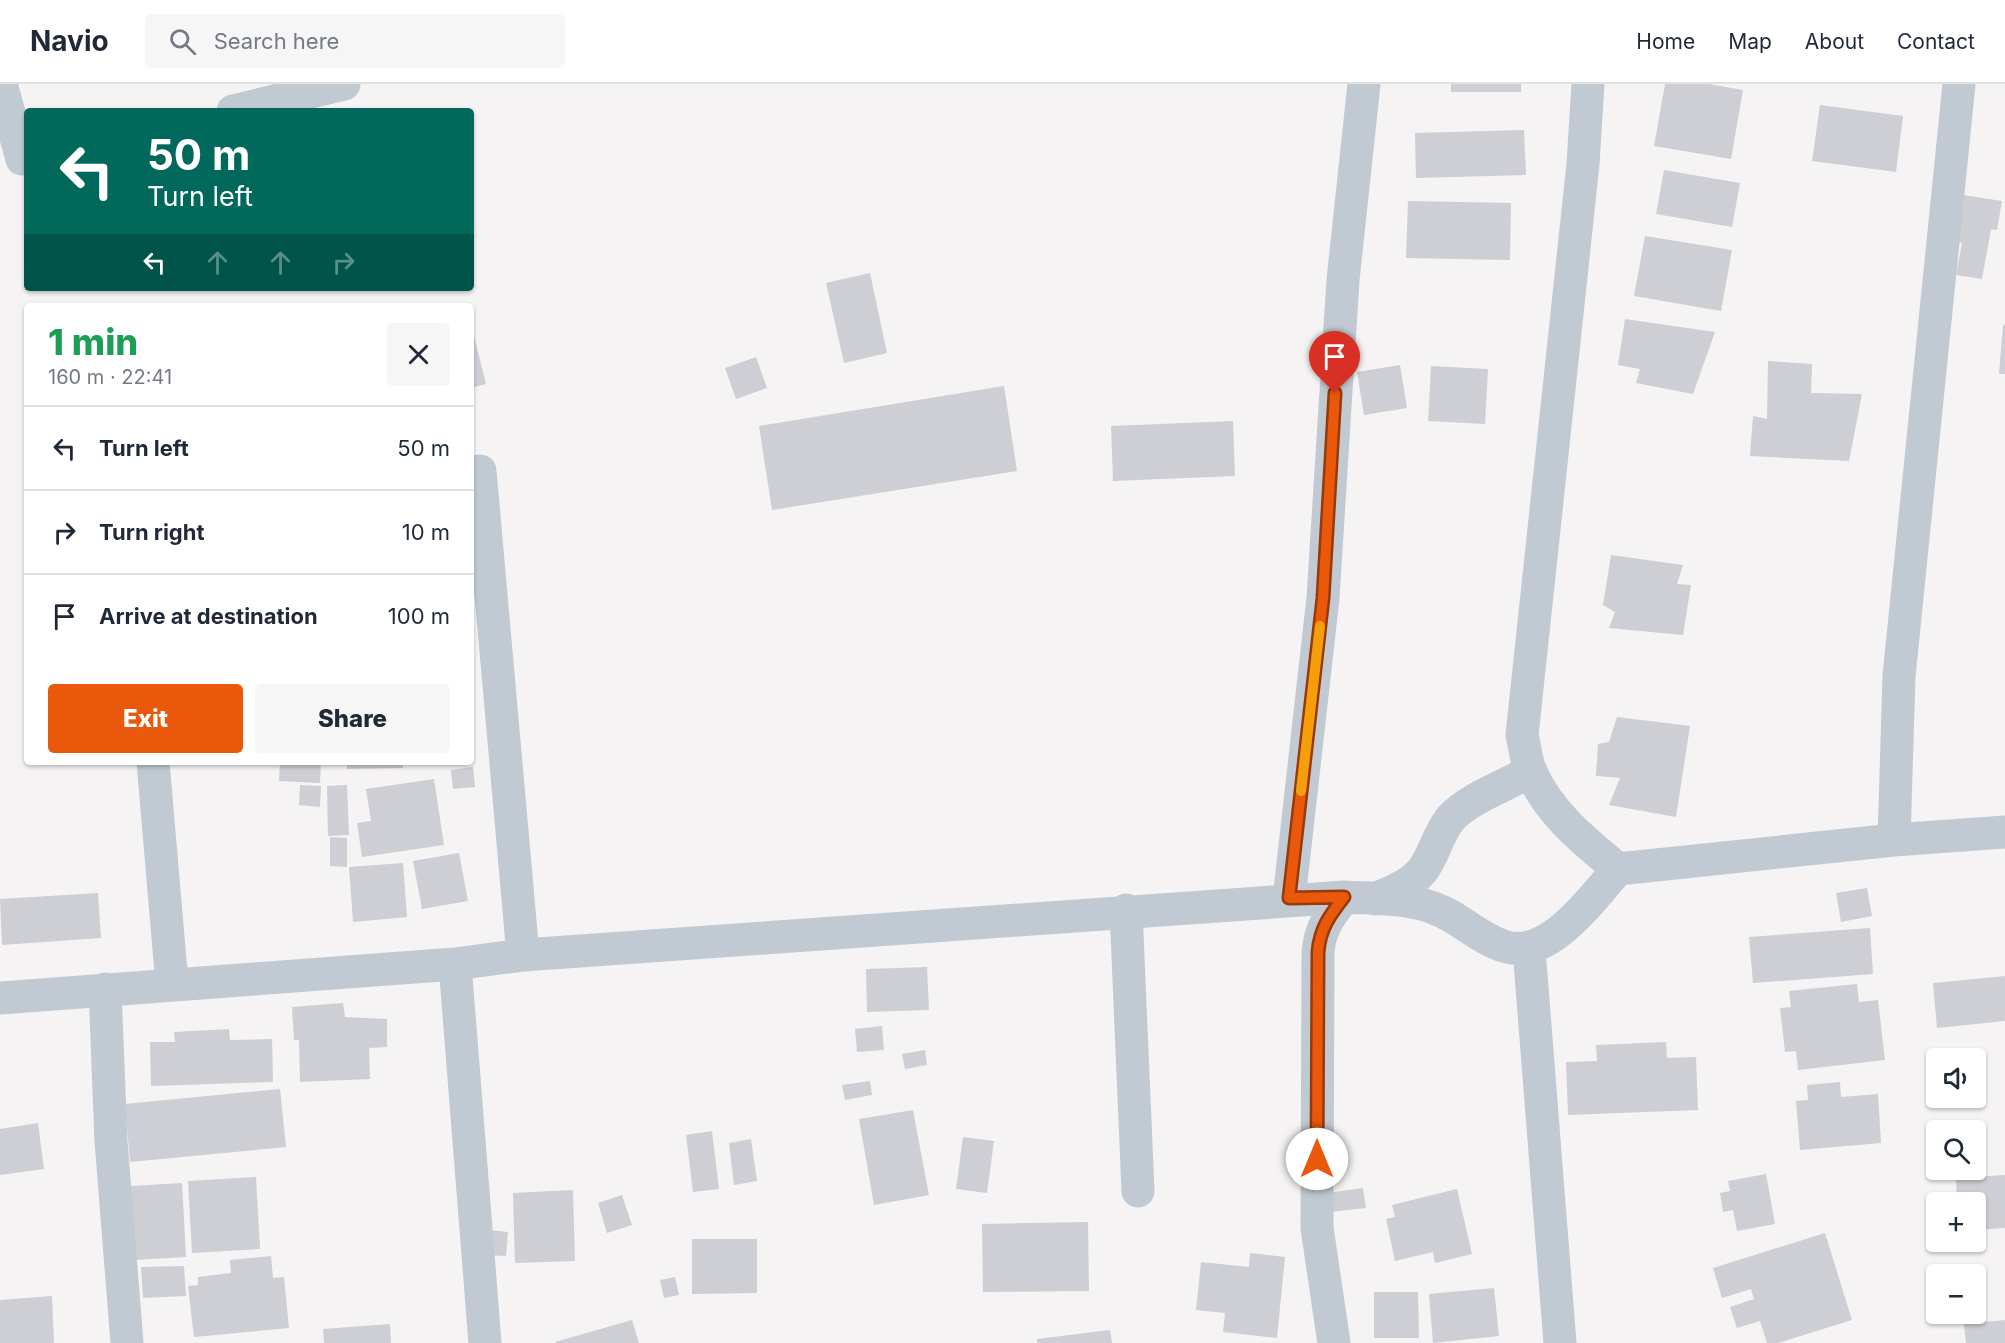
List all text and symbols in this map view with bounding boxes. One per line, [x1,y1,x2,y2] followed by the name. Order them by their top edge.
[145,14,565,68] search box
[30,24,109,58] text: Navio
[166,25,199,58] icon: search
[214,28,339,54] text: Search here
[1636,29,1695,54] text: Home
[1728,29,1772,54] text: Map
[1805,29,1864,54] text: About
[1897,29,1975,54] text: Contact
[147,129,250,180] text: 50 m
[48,132,126,210] icon: left
[147,180,253,213] text: Turn left
[138,246,171,279] icon: left
[201,246,234,279] icon: ahead
[264,246,297,279] icon: ahead
[327,246,360,279] icon: right
[48,320,138,364] text: 1 min
[387,323,450,386] button: close
[1309,331,1360,393] pin
[1318,340,1351,373] icon: arrive
[48,365,172,389] text: 160 m · 22:41
[48,432,81,465] icon: left
[99,435,189,461] text: Turn left
[397,435,450,461] text: 50 m
[48,516,81,549] icon: right
[99,519,205,545] text: Turn right
[402,519,450,545] text: 10 m
[48,600,81,633] icon: arrive
[99,603,318,629] text: Arrive at destination
[388,603,450,629] text: 100 m
[48,684,243,753] button: Exit
[255,684,450,753] button: Share
[1926,1048,1986,1324] map controls
[1926,1048,1986,1108] button: sound
[1926,1120,1986,1180] button: search
[1285,1127,1349,1191] position arrow
[1926,1192,1986,1252] button: +
[1926,1264,1986,1324] button: −

